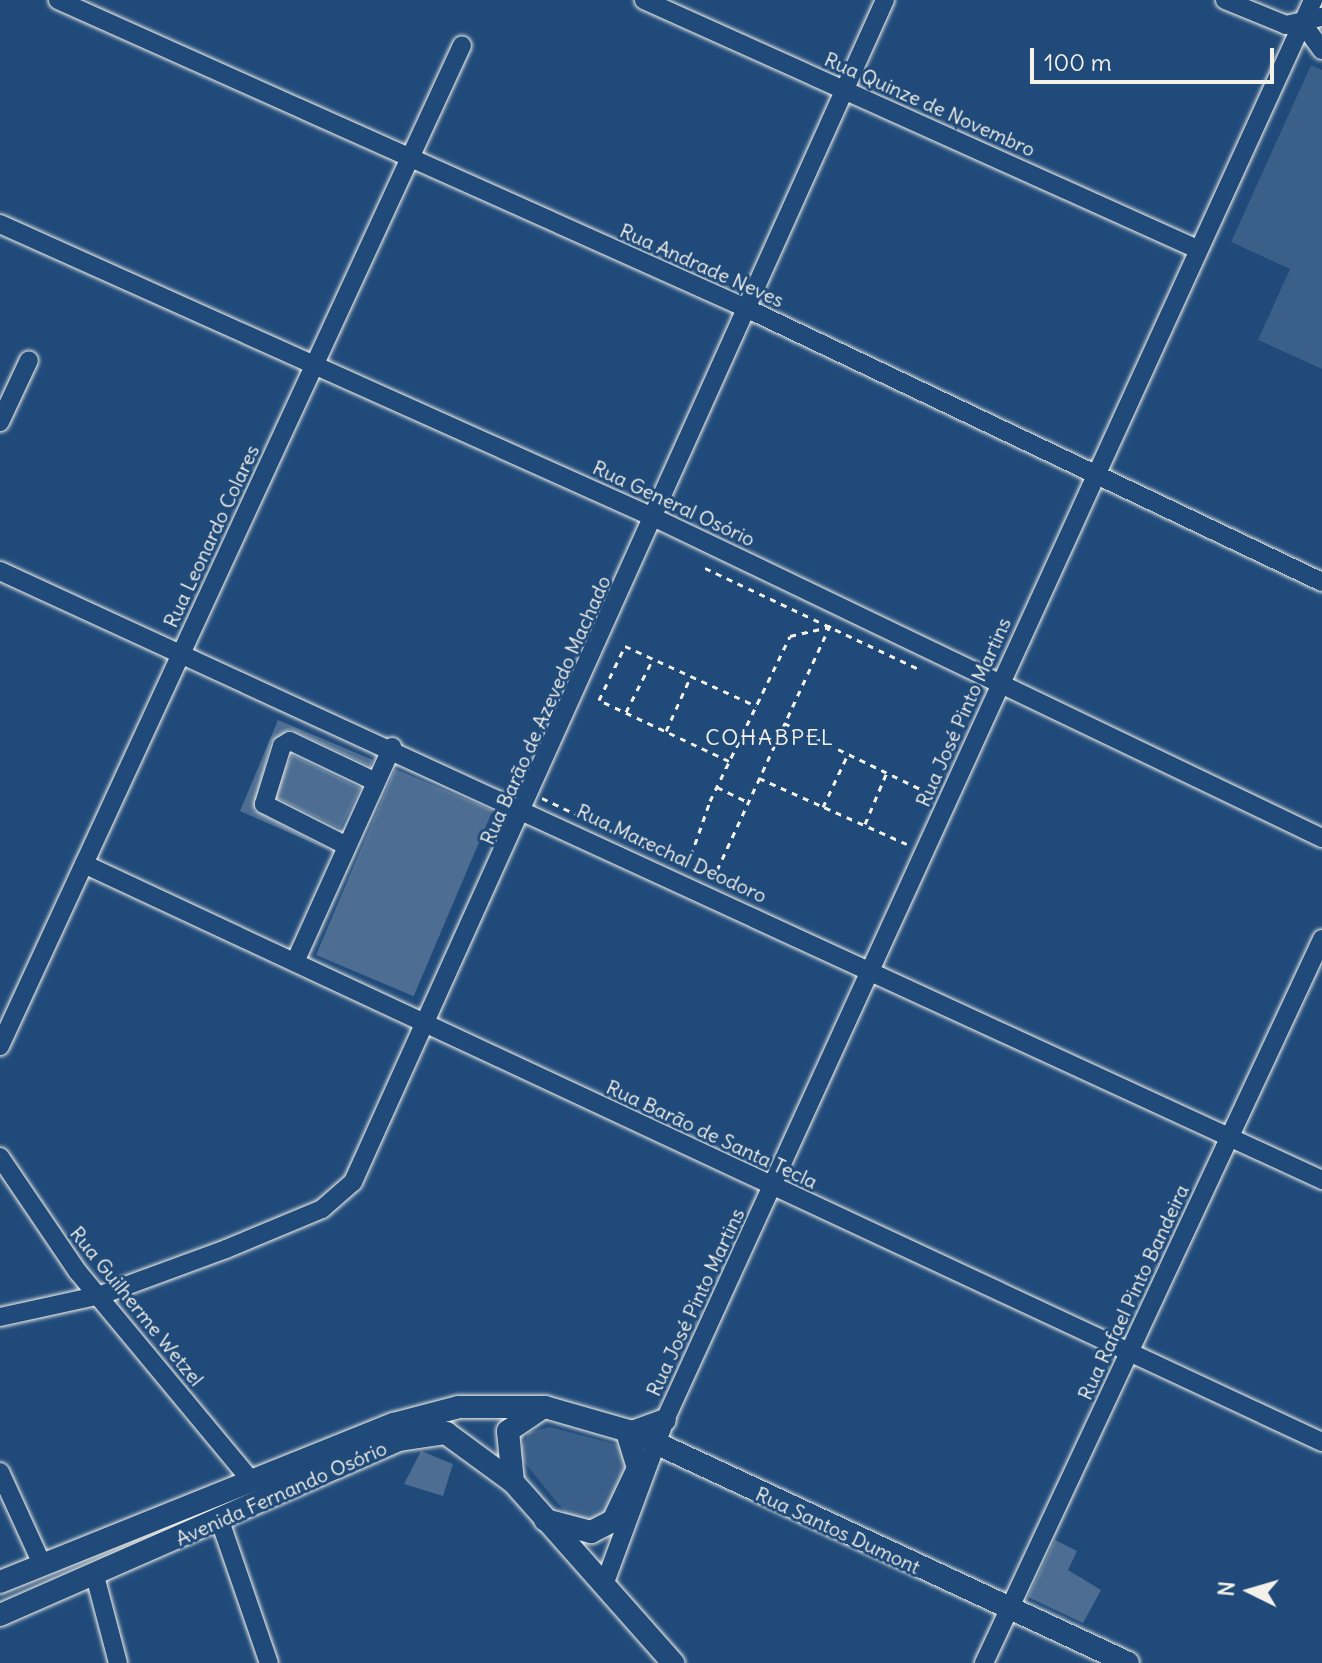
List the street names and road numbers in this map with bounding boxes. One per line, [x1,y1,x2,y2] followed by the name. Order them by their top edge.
[821,47,1039,161] street label: Rua Quinze de Novembro
[616,218,788,312] street label: Rua Andrade Neves
[158,441,264,631] street label: Rua Leonardo Colares
[589,455,759,551] street label: Rua General Osório
[475,572,615,848] street label: Rua Barão de Azevedo Machado
[910,614,1016,810] street label: Rua José Pinto Martins
[573,798,771,908] street label: Rua Marechal Deodoro
[603,1074,821,1194] street label: Rua Barão de Santa Tecla
[1072,1180,1194,1404] street label: Rua Rafael Pinto Bandeira
[641,1204,749,1400] street label: Rua José Pinto Martins
[65,1221,209,1391] street label: Rua Guilherme Wetzel
[172,1436,390,1550] street label: Avenida Fernando Osório
[752,1481,924,1579] street label: Rua Santos Dumont

